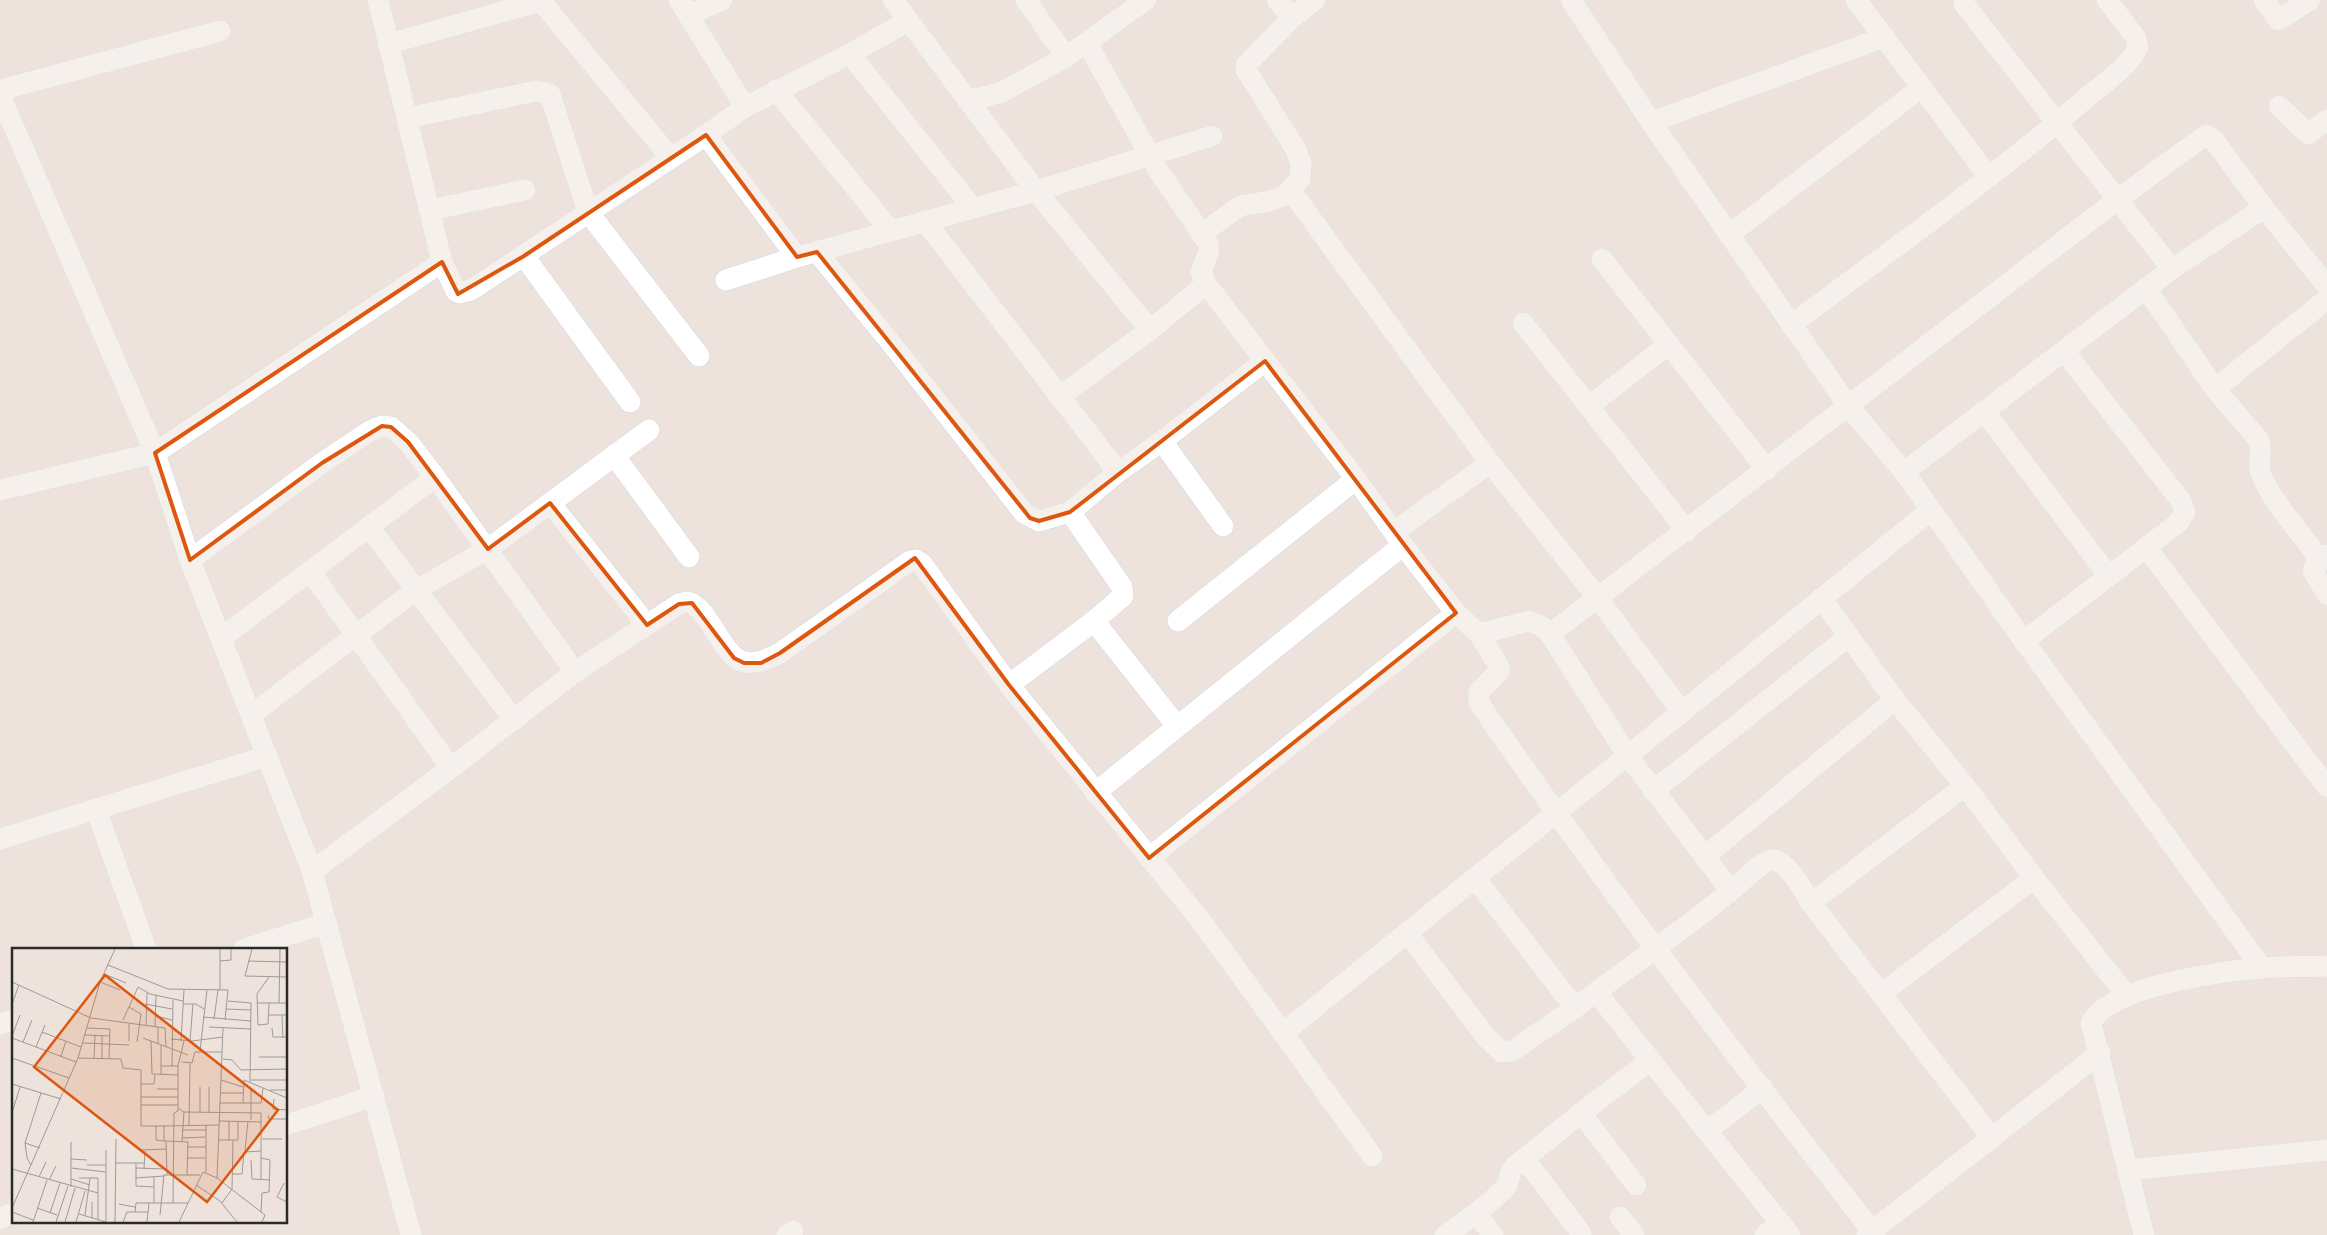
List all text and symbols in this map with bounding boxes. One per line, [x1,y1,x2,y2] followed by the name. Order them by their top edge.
[12,948,288,1222] inset map

